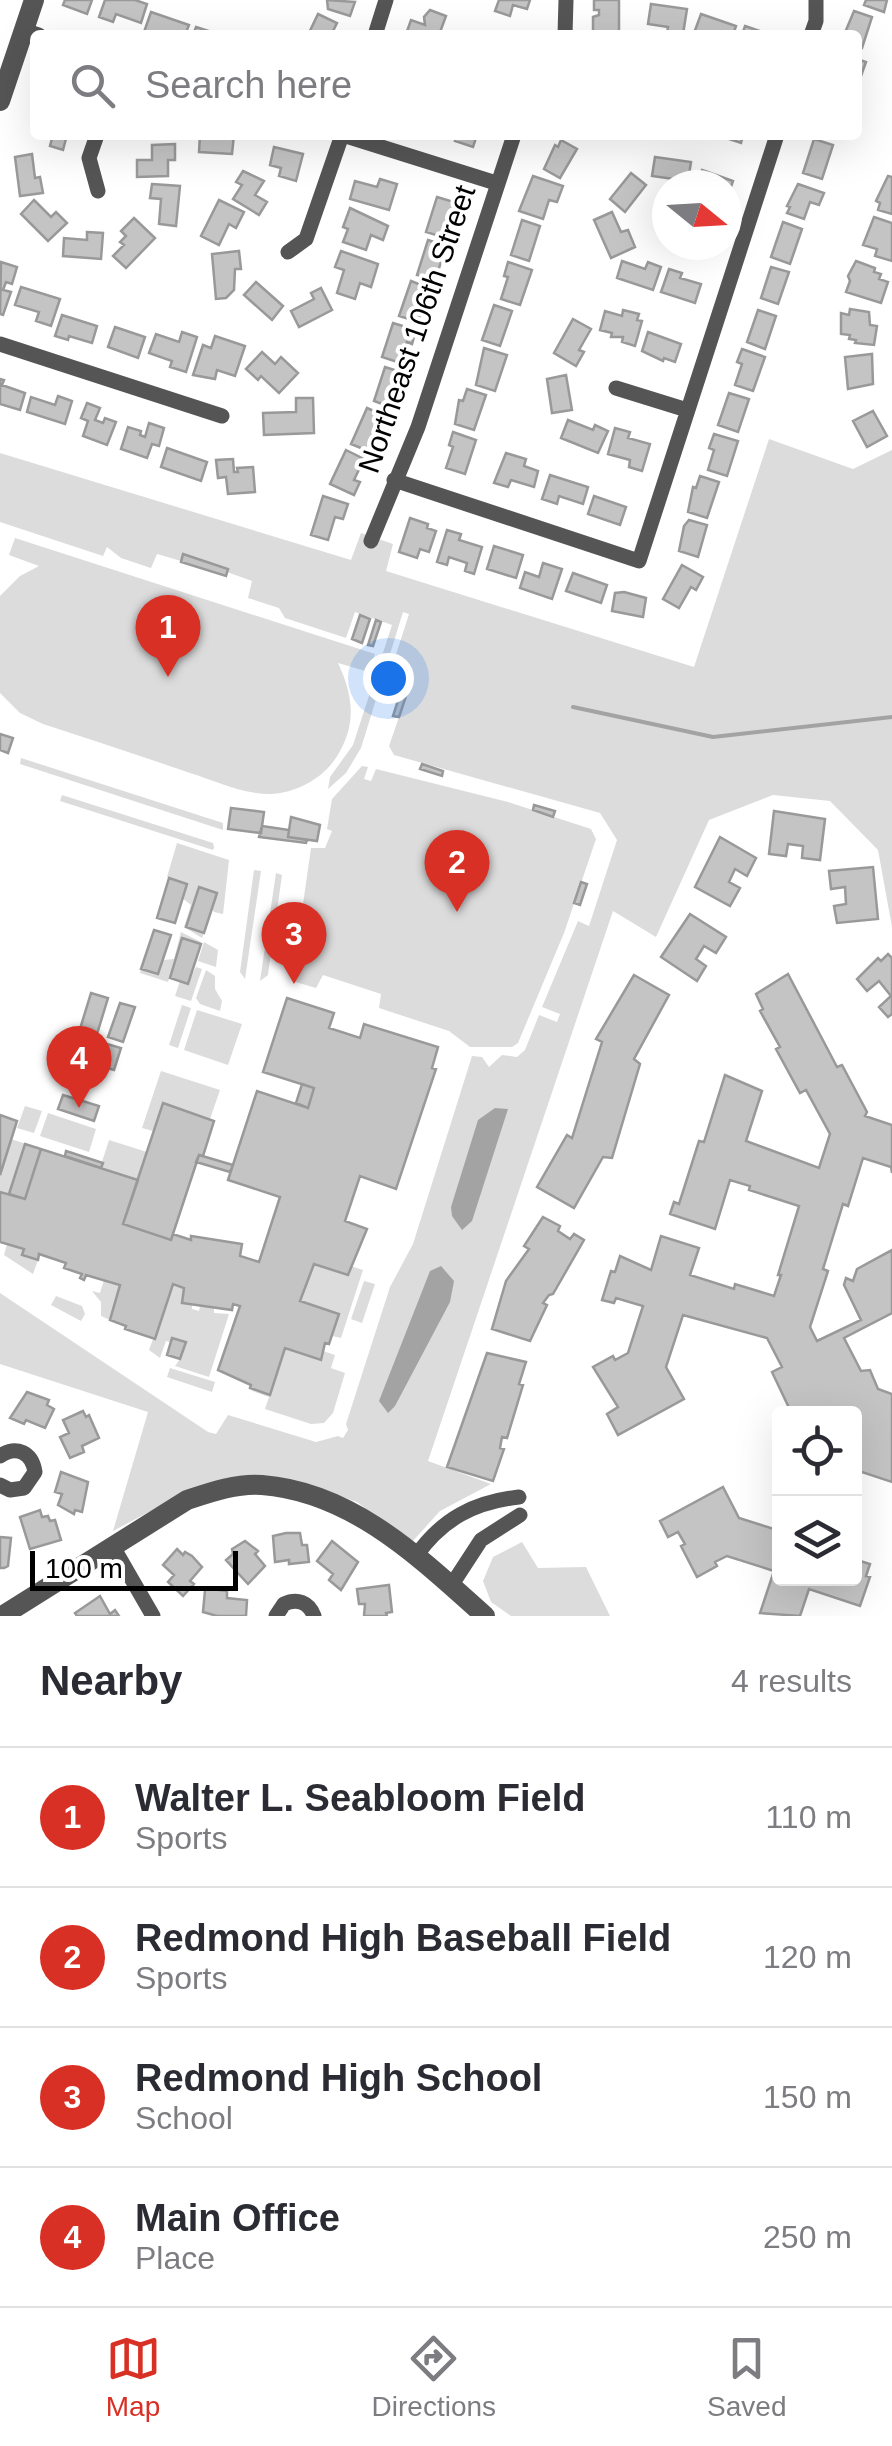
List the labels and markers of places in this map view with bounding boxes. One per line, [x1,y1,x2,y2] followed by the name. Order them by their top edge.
[136,594,200,677] pin: 1
[424,830,490,912] pin: 2
[262,902,326,984] pin: 3
[46,1026,112,1108] pin: 4

